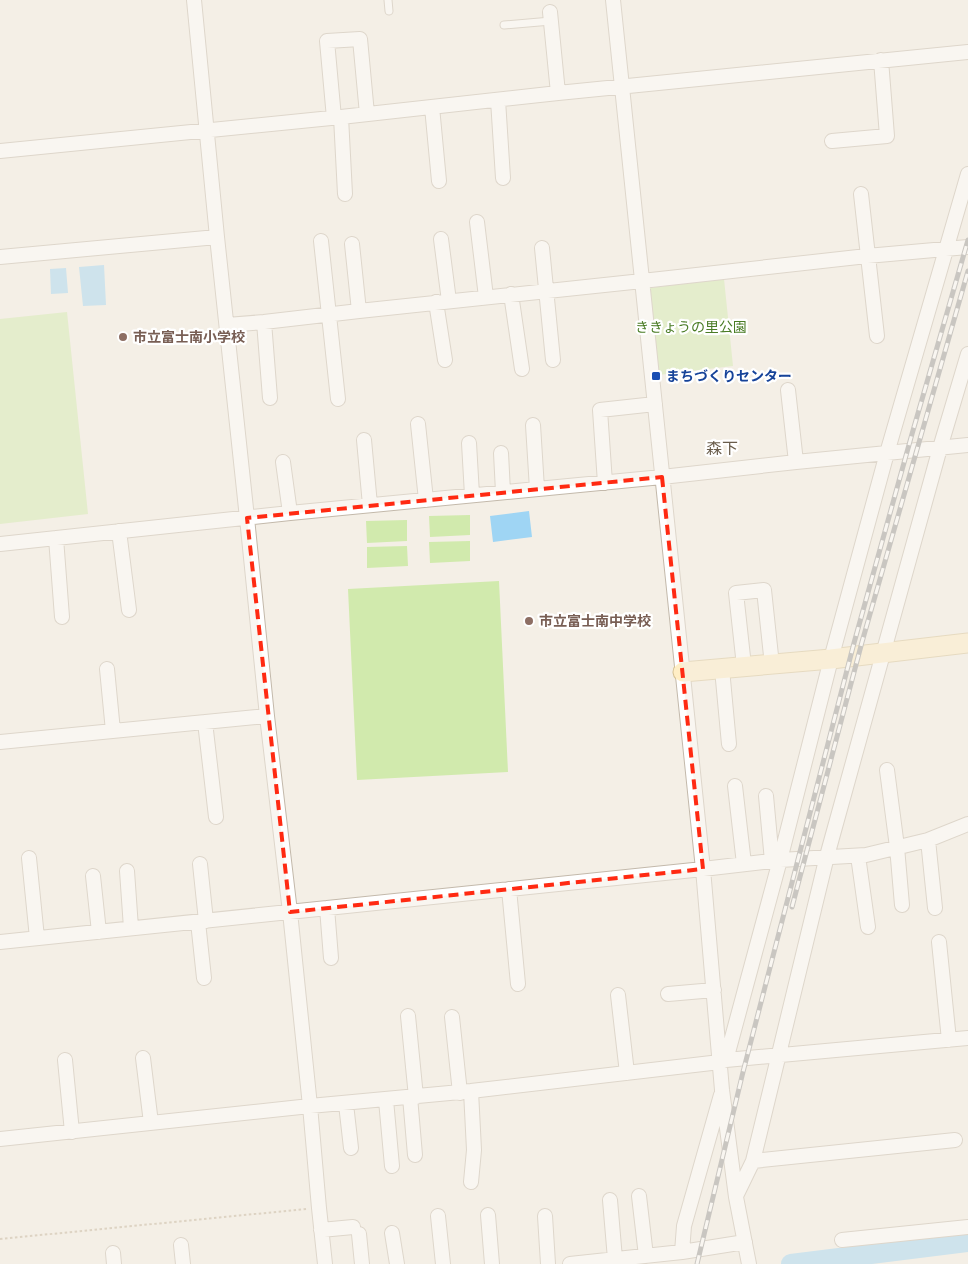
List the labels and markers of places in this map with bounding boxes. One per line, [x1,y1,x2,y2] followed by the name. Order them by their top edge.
[133,328,245,346] place label: 市立富士南小学校
[117,331,129,343] marker: 市立富士南小学校
[666,367,792,385] place label: まちづくりセンター
[650,370,662,382] marker: まちづくりセンター
[539,612,651,630] place label: 市立富士南中学校
[523,615,535,627] marker: 市立富士南中学校

